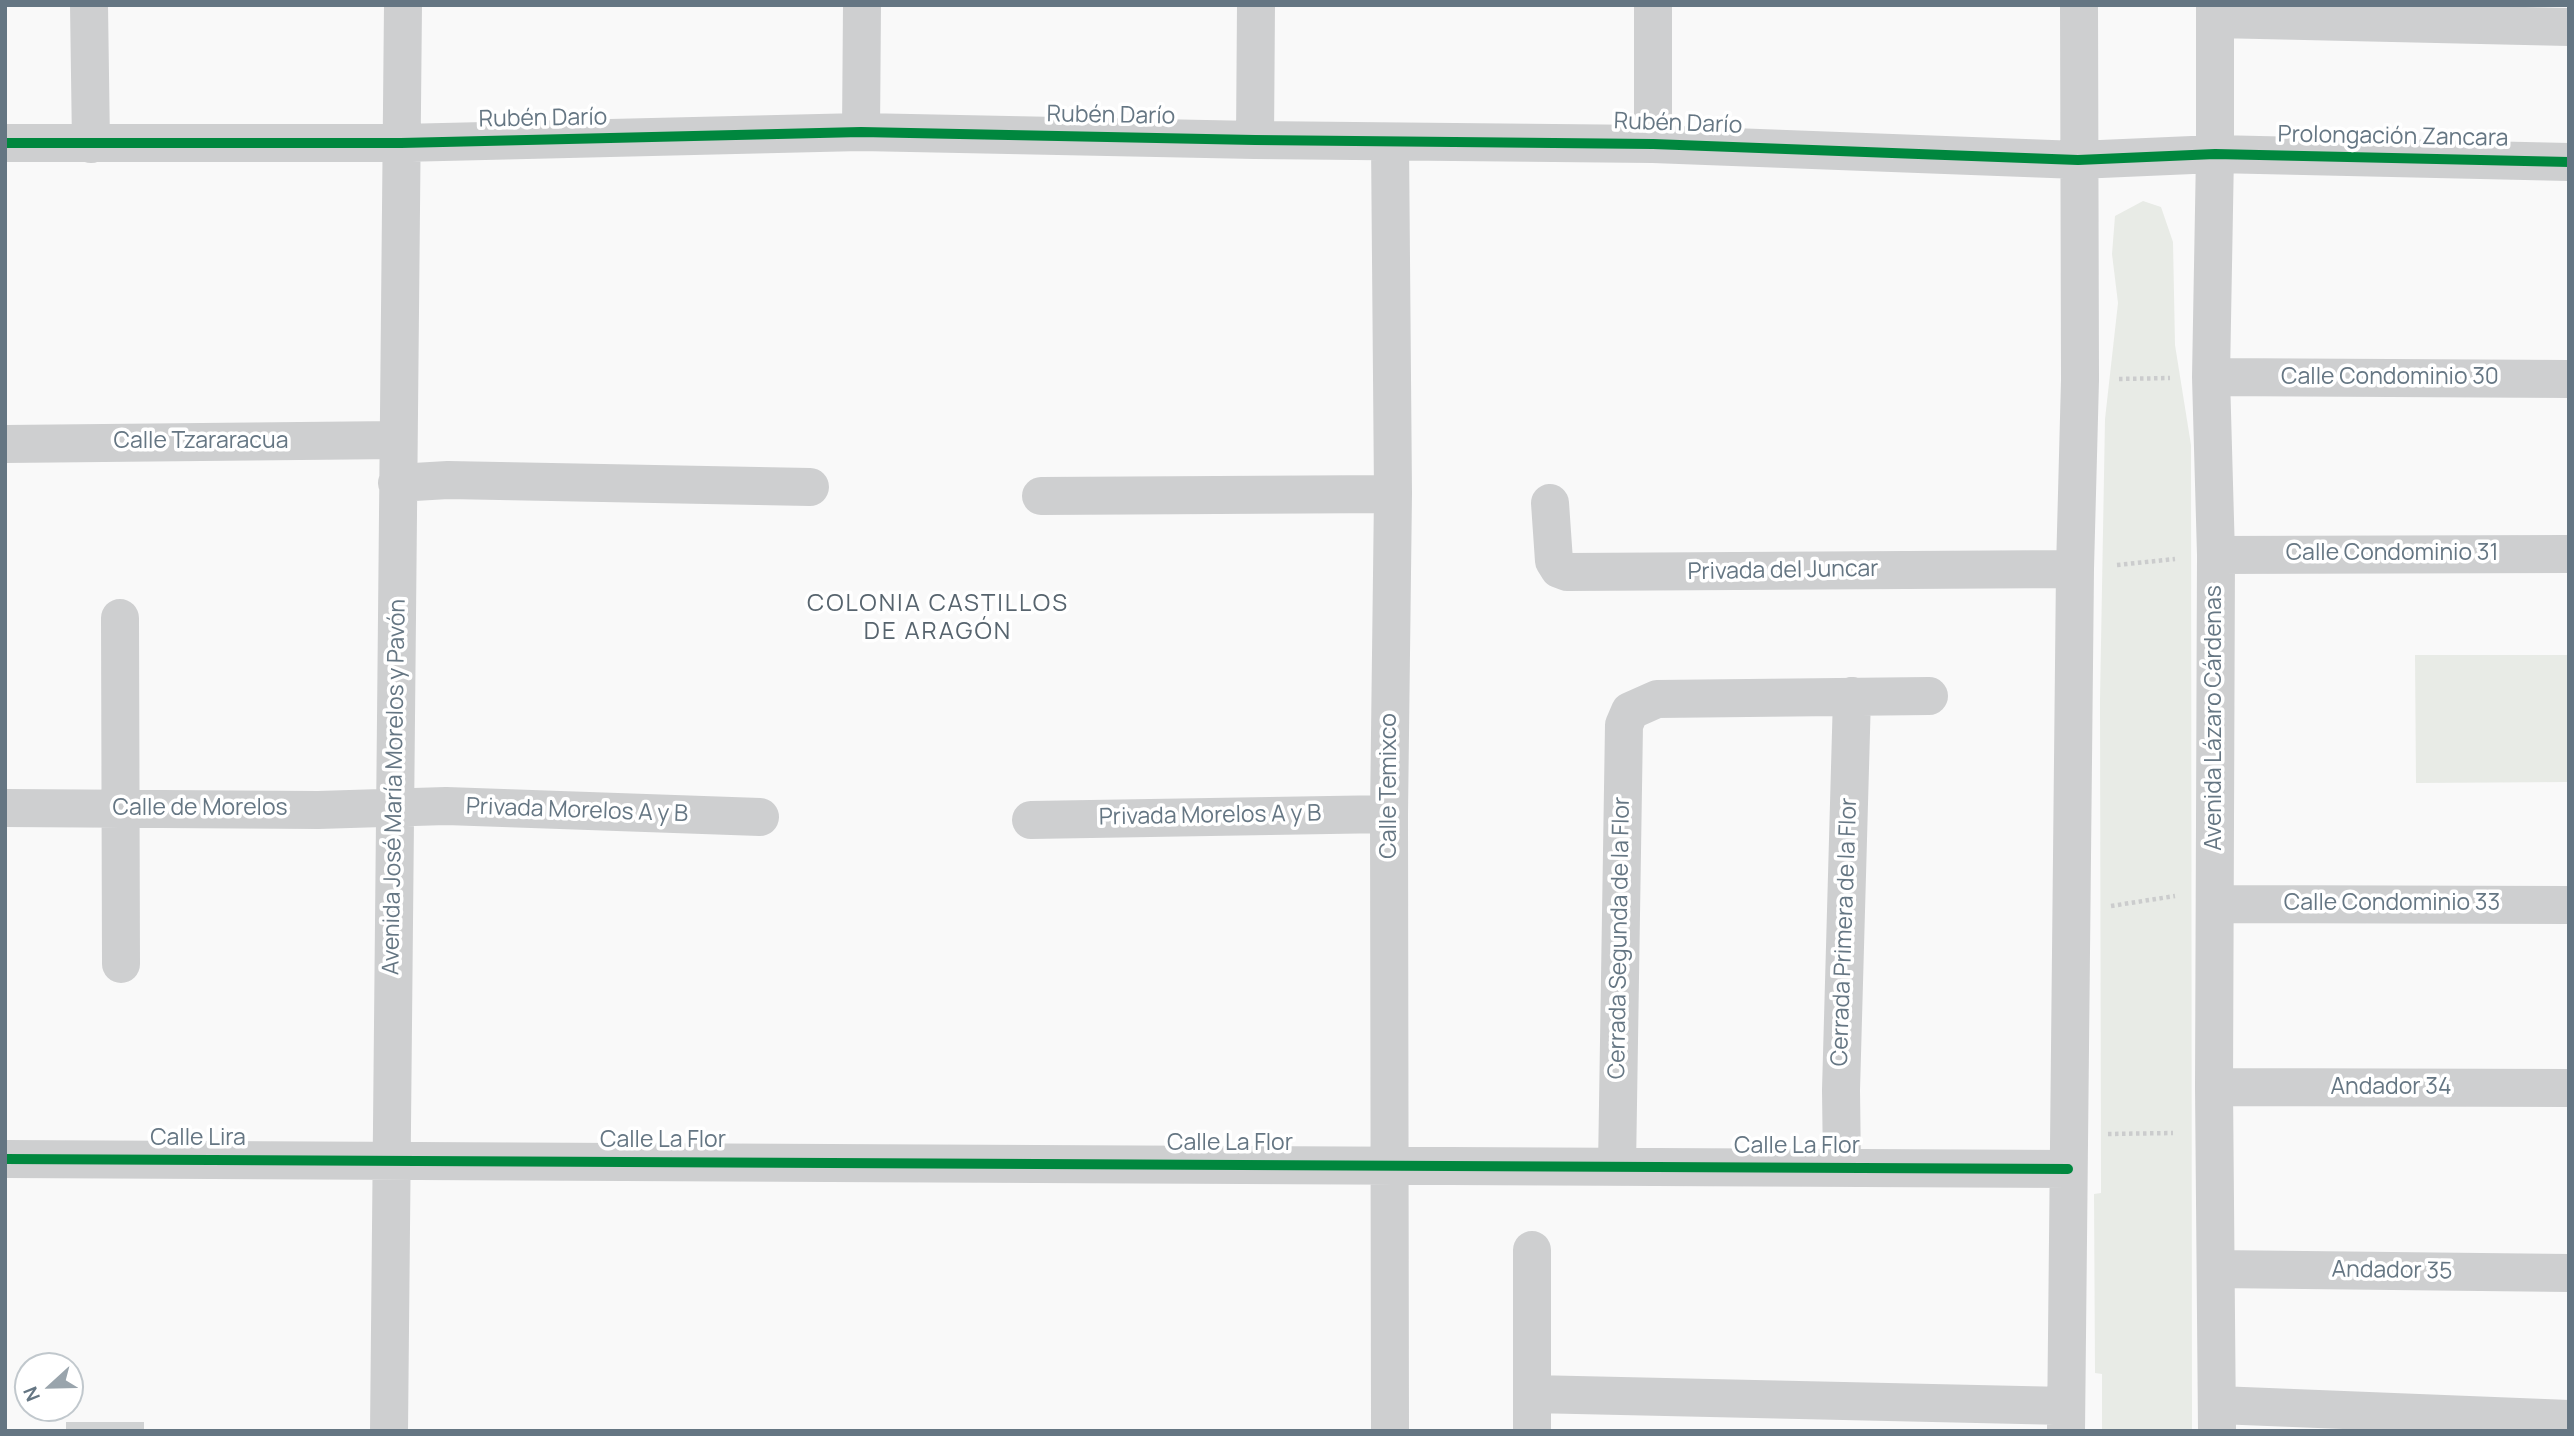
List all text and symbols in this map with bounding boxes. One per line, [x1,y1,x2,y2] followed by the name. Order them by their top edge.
[1046,101,1176,131] street label: Rubén Darío
[478,104,608,134] street label: Rubén Darío
[1613,108,1743,140] street label: Rubén Darío
[2277,121,2509,153] street label: Prolongación Zancara
[2281,364,2499,392] street label: Calle Condominio 30
[113,428,289,456] street label: Calle Tzararacua
[2286,540,2498,568] street label: Calle Condominio 31
[1687,556,1879,586] street label: Privada del Juncar
[2201,585,2229,851] street label: Avenida Lázaro Cárdenas
[809,590,1067,646] district label: COLONIA CASTILLOS DE ARAGÓN
[378,599,412,975] street label: Avenida José María Morelos y Pavón
[1376,713,1404,859] street label: Calle Temixco
[465,793,689,829] street label: Privada Morelos A y B
[112,795,288,823] street label: Calle de Morelos
[1604,797,1636,1079] street label: Cerrada Segunda de la Flor
[1827,797,1863,1067] street label: Cerrada Primera de la Flor
[1099,800,1321,832] street label: Privada Morelos A y B
[2284,890,2500,918] street label: Calle Condominio 33
[2331,1074,2451,1102] street label: Andador 34
[150,1125,246,1153] street label: Calle Lira
[600,1127,726,1155] street label: Calle La Flor
[1167,1130,1293,1158] street label: Calle La Flor
[1734,1133,1860,1161] street label: Calle La Flor
[2331,1256,2453,1286] street label: Andador 35
[14,1352,84,1422] north arrow
[17,1383,46,1405] text: N

